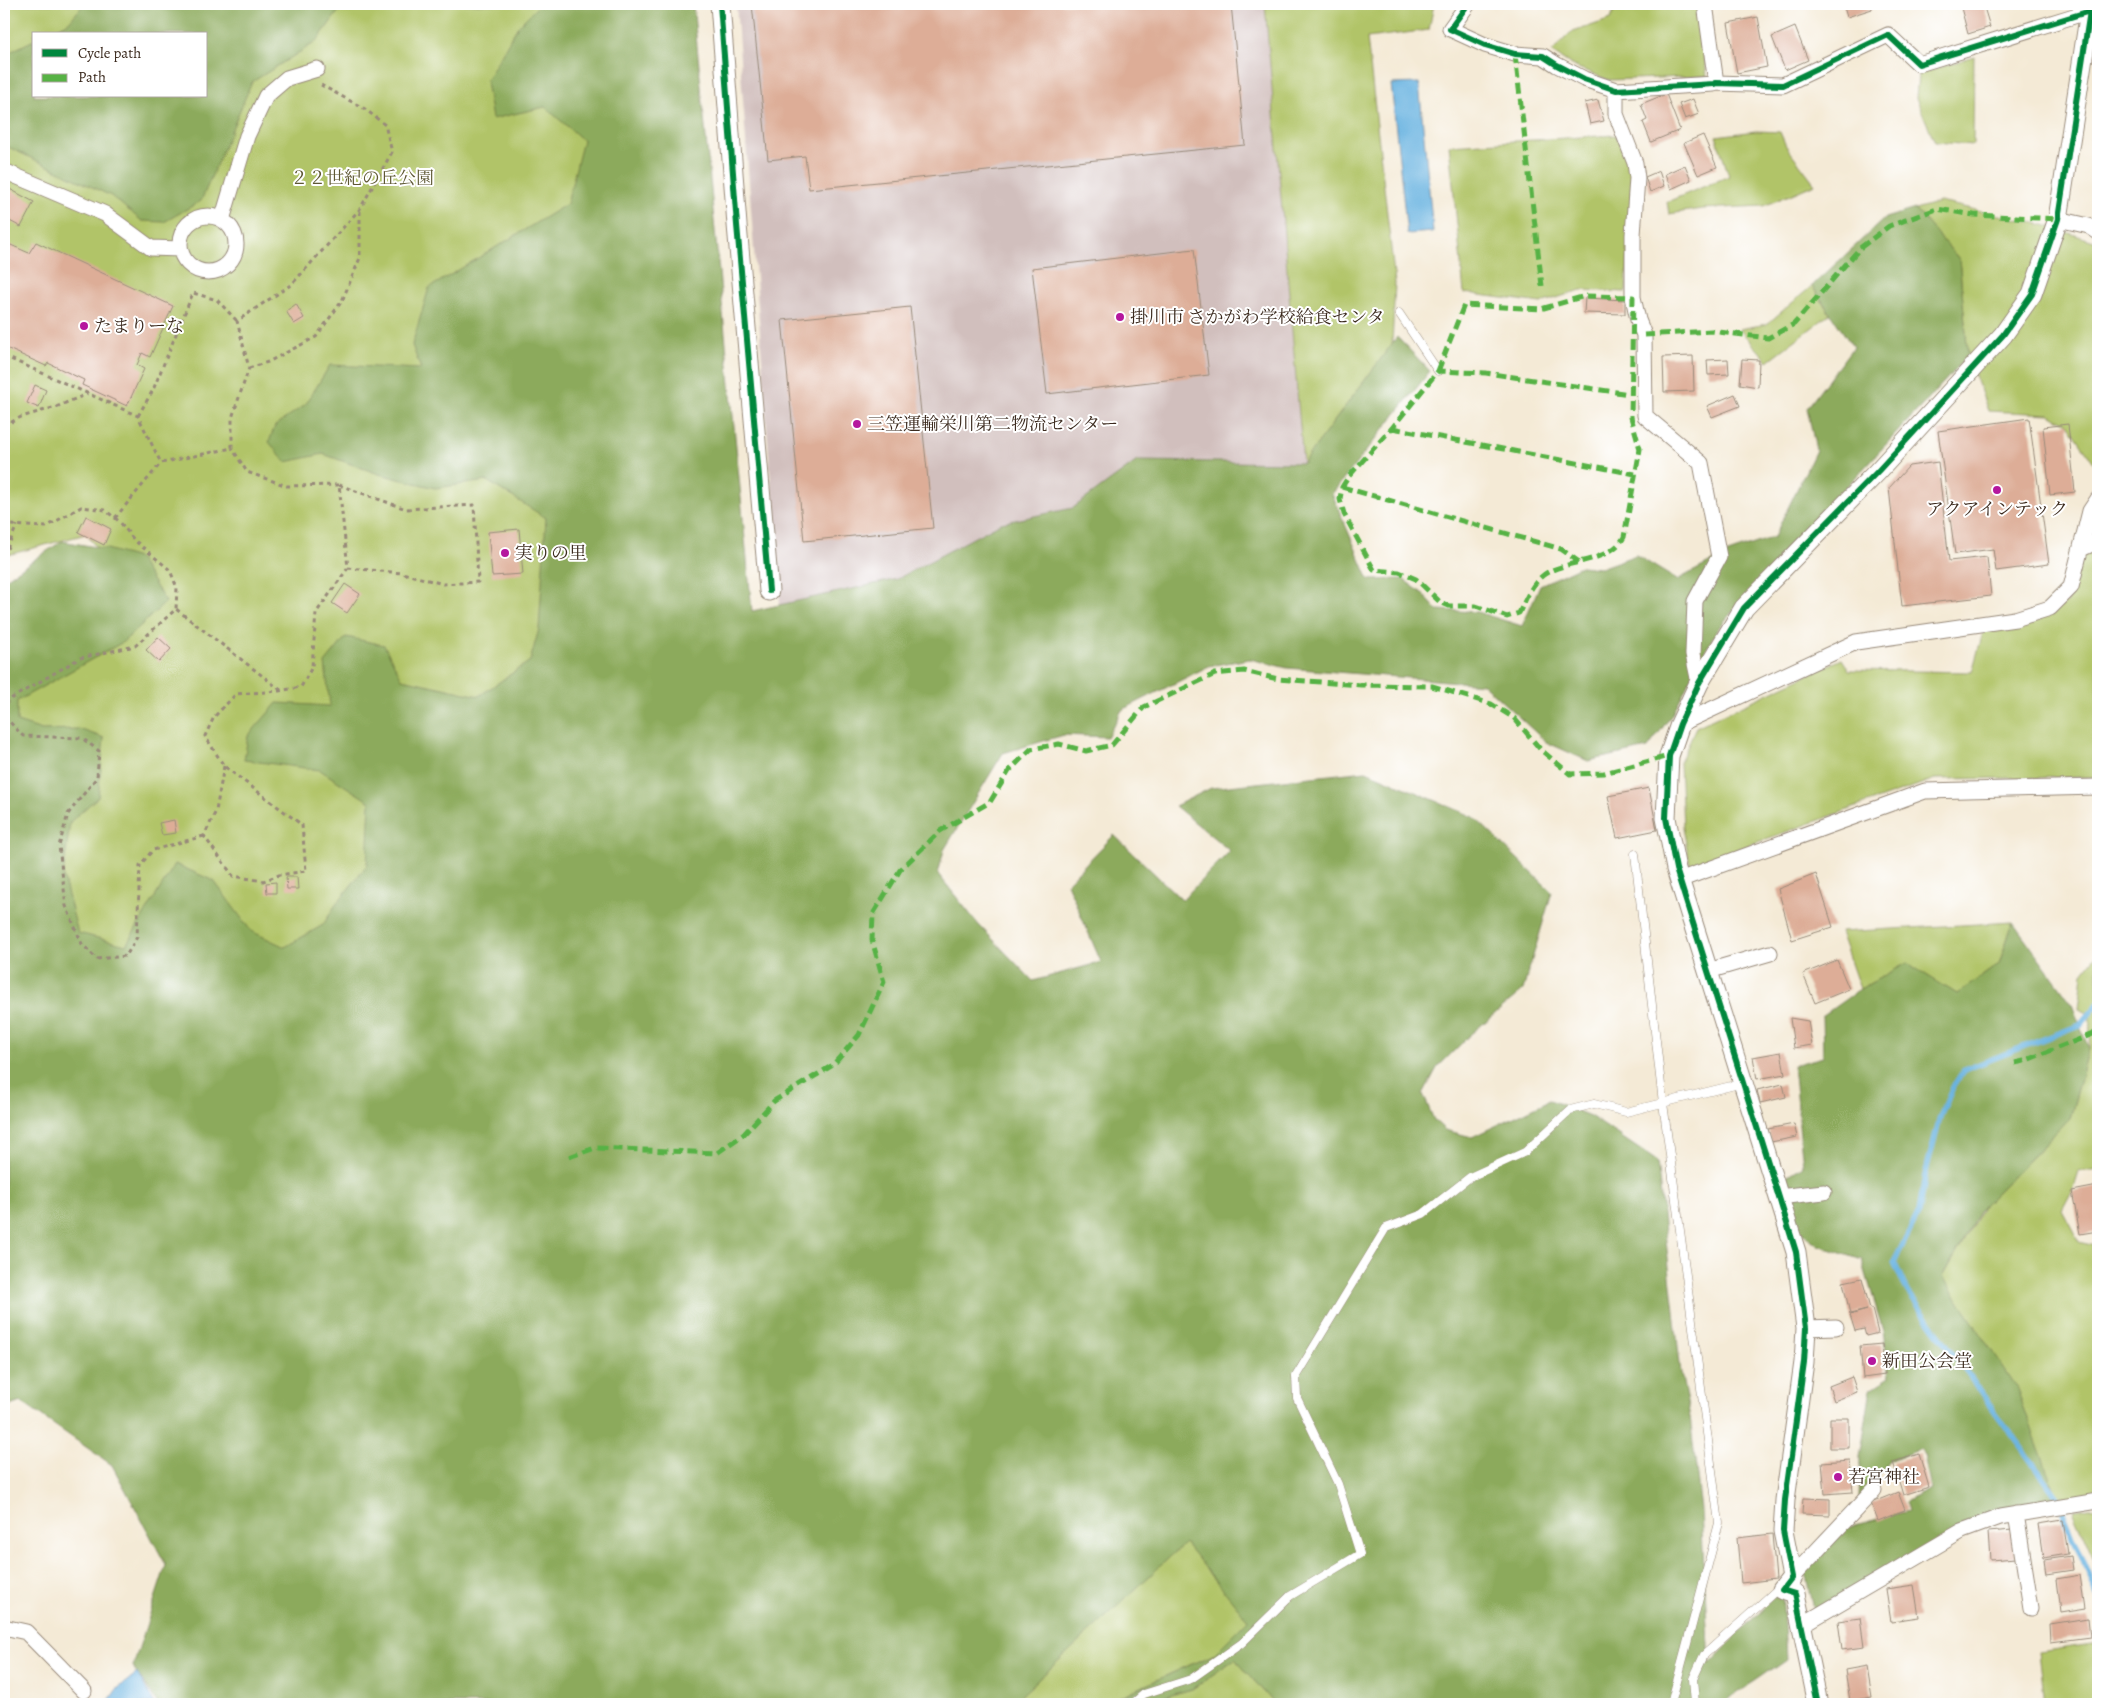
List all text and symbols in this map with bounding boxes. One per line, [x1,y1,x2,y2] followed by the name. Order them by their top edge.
[32,32,208,98] legend
[78,43,141,63] text: Cycle path
[78,67,106,87] text: Path
[290,166,434,190] park label: ２２世紀の丘公園
[1130,305,1385,329] place label: 掛川市 さかがわ学校給食センタ
[1114,311,1126,323] marker: 掛川市 さかがわ学校給食センタ
[94,314,184,338] place label: たまりーな
[78,320,90,332] marker: たまりーな
[867,412,1118,436] place label: 三笠運輸栄川第二物流センター
[851,418,863,430] marker: 三笠運輸栄川第二物流センター
[1991,484,2003,496] marker: アクアインテック
[1926,497,2068,521] place label: アクアインテック
[515,541,587,565] place label: 実りの里
[499,547,511,559] marker: 実りの里
[1882,1349,1972,1373] place label: 新田公会堂
[1866,1355,1878,1367] marker: 新田公会堂
[1848,1465,1920,1489] place label: 若宮神社
[1832,1471,1844,1483] marker: 若宮神社

